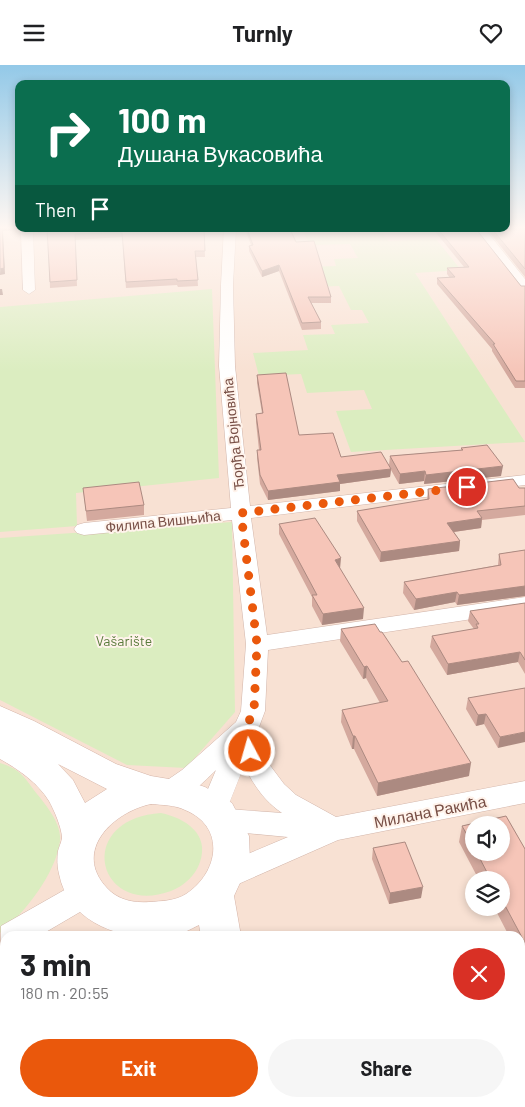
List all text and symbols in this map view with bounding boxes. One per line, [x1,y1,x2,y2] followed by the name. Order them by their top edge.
[20,19,48,47] icon: menu
[477,19,505,47] icon: heart
[232,20,293,46] text: Turnly
[118,98,207,140] text: 100 m
[35,100,100,165] icon: right
[118,140,323,166] text: Душана Вукасовића
[86,195,114,223] icon: arrive
[35,198,76,221] text: Then
[219,377,247,491] street label: Ђорђа Војновића
[446,466,488,508] pin
[453,473,481,501] icon: arrive
[105,506,222,536] street label: Филипа Вишњића
[96,632,152,649] park label: Vašarište
[223,724,275,776] position arrow
[372,791,488,831] street label: Милана Ракића
[465,816,510,916] map controls
[465,816,510,861] button: sound
[465,871,510,916] button: layers
[20,946,91,982] text: 3 min
[453,948,505,1000] button: close
[20,983,109,1002] text: 180 m · 20:55
[20,1039,258,1097] button: Exit
[268,1039,505,1097] button: Share

